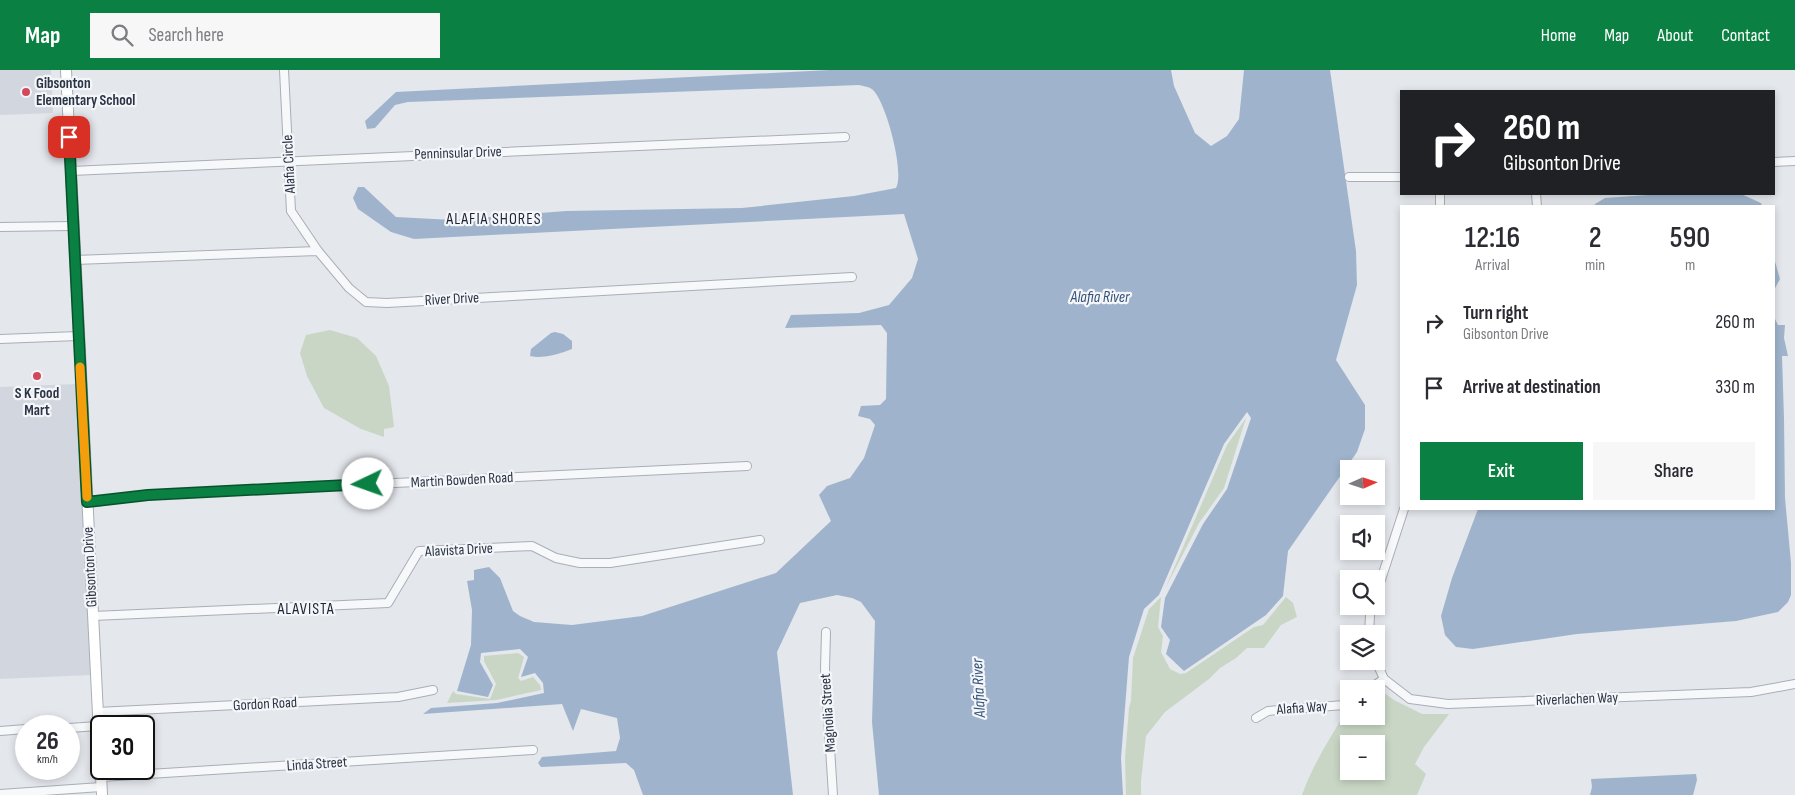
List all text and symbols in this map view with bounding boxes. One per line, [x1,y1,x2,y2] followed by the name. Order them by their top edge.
[90,13,440,58] search box
[25,21,60,50] text: Map
[108,21,136,49] icon: search
[148,24,224,47] text: Search here
[1541,25,1576,46] text: Home
[1604,25,1629,46] text: Map
[1657,25,1693,46] text: About
[1721,25,1770,46] text: Contact
[36,74,135,110] place label: Gibsonton Elementary School
[20,86,32,98] marker: Gibsonton Elementary School
[1503,107,1580,150] text: 260 m
[1420,110,1485,175] icon: right
[48,116,90,158] pin
[55,123,83,151] icon: arrive
[278,134,300,195] street label: Alafia Circle
[414,142,502,164] street label: Penninsular Drive
[1503,150,1621,177] text: Gibsonton Drive
[445,210,542,229] district label: ALAFIA SHORES
[1465,220,1520,256] text: 12:16
[1589,220,1601,256] text: 2
[1670,220,1710,256] text: 590
[1475,256,1510,275] text: Arrival
[1585,256,1605,275] text: min
[1685,256,1695,275] text: m
[424,288,480,310] street label: River Drive
[1070,288,1130,307] water label: Alafia River
[1463,302,1528,325] text: Turn right
[1420,309,1448,337] icon: right
[1715,311,1755,334] text: 260 m
[1463,325,1549,344] text: Gibsonton Drive
[31,370,43,382] marker: S K Food Mart
[1420,374,1448,402] icon: arrive
[1463,376,1601,399] text: Arrive at destination
[1715,376,1755,399] text: 330 m
[15,384,59,420] place label: S K Food Mart
[1420,442,1583,500] button: Exit
[1593,442,1755,500] button: Share
[341,457,393,509] position arrow
[1340,460,1385,505] north arrow
[1340,460,1385,780] map controls
[410,468,514,492] street label: Martin Bowden Road
[1340,515,1385,560] button: sound
[78,526,102,608] street label: Gibsonton Drive
[424,539,493,561] street label: Alavista Drive
[1340,570,1385,615] button: search
[276,600,335,619] district label: ALAVISTA
[1340,625,1385,670] button: layers
[968,658,990,719] water label: Alafia River
[816,673,840,753] street label: Magnolia Street
[1340,680,1385,725] button: +
[1535,688,1619,710] street label: Riverlachen Way
[232,693,298,715] street label: Gordon Road
[1275,697,1328,719] street label: Alafia Way
[90,715,155,780] speed limit sign: 30
[36,726,59,757] text: 26
[1340,735,1385,780] button: −
[37,752,58,767] text: km/h
[286,752,348,776] street label: Linda Street

